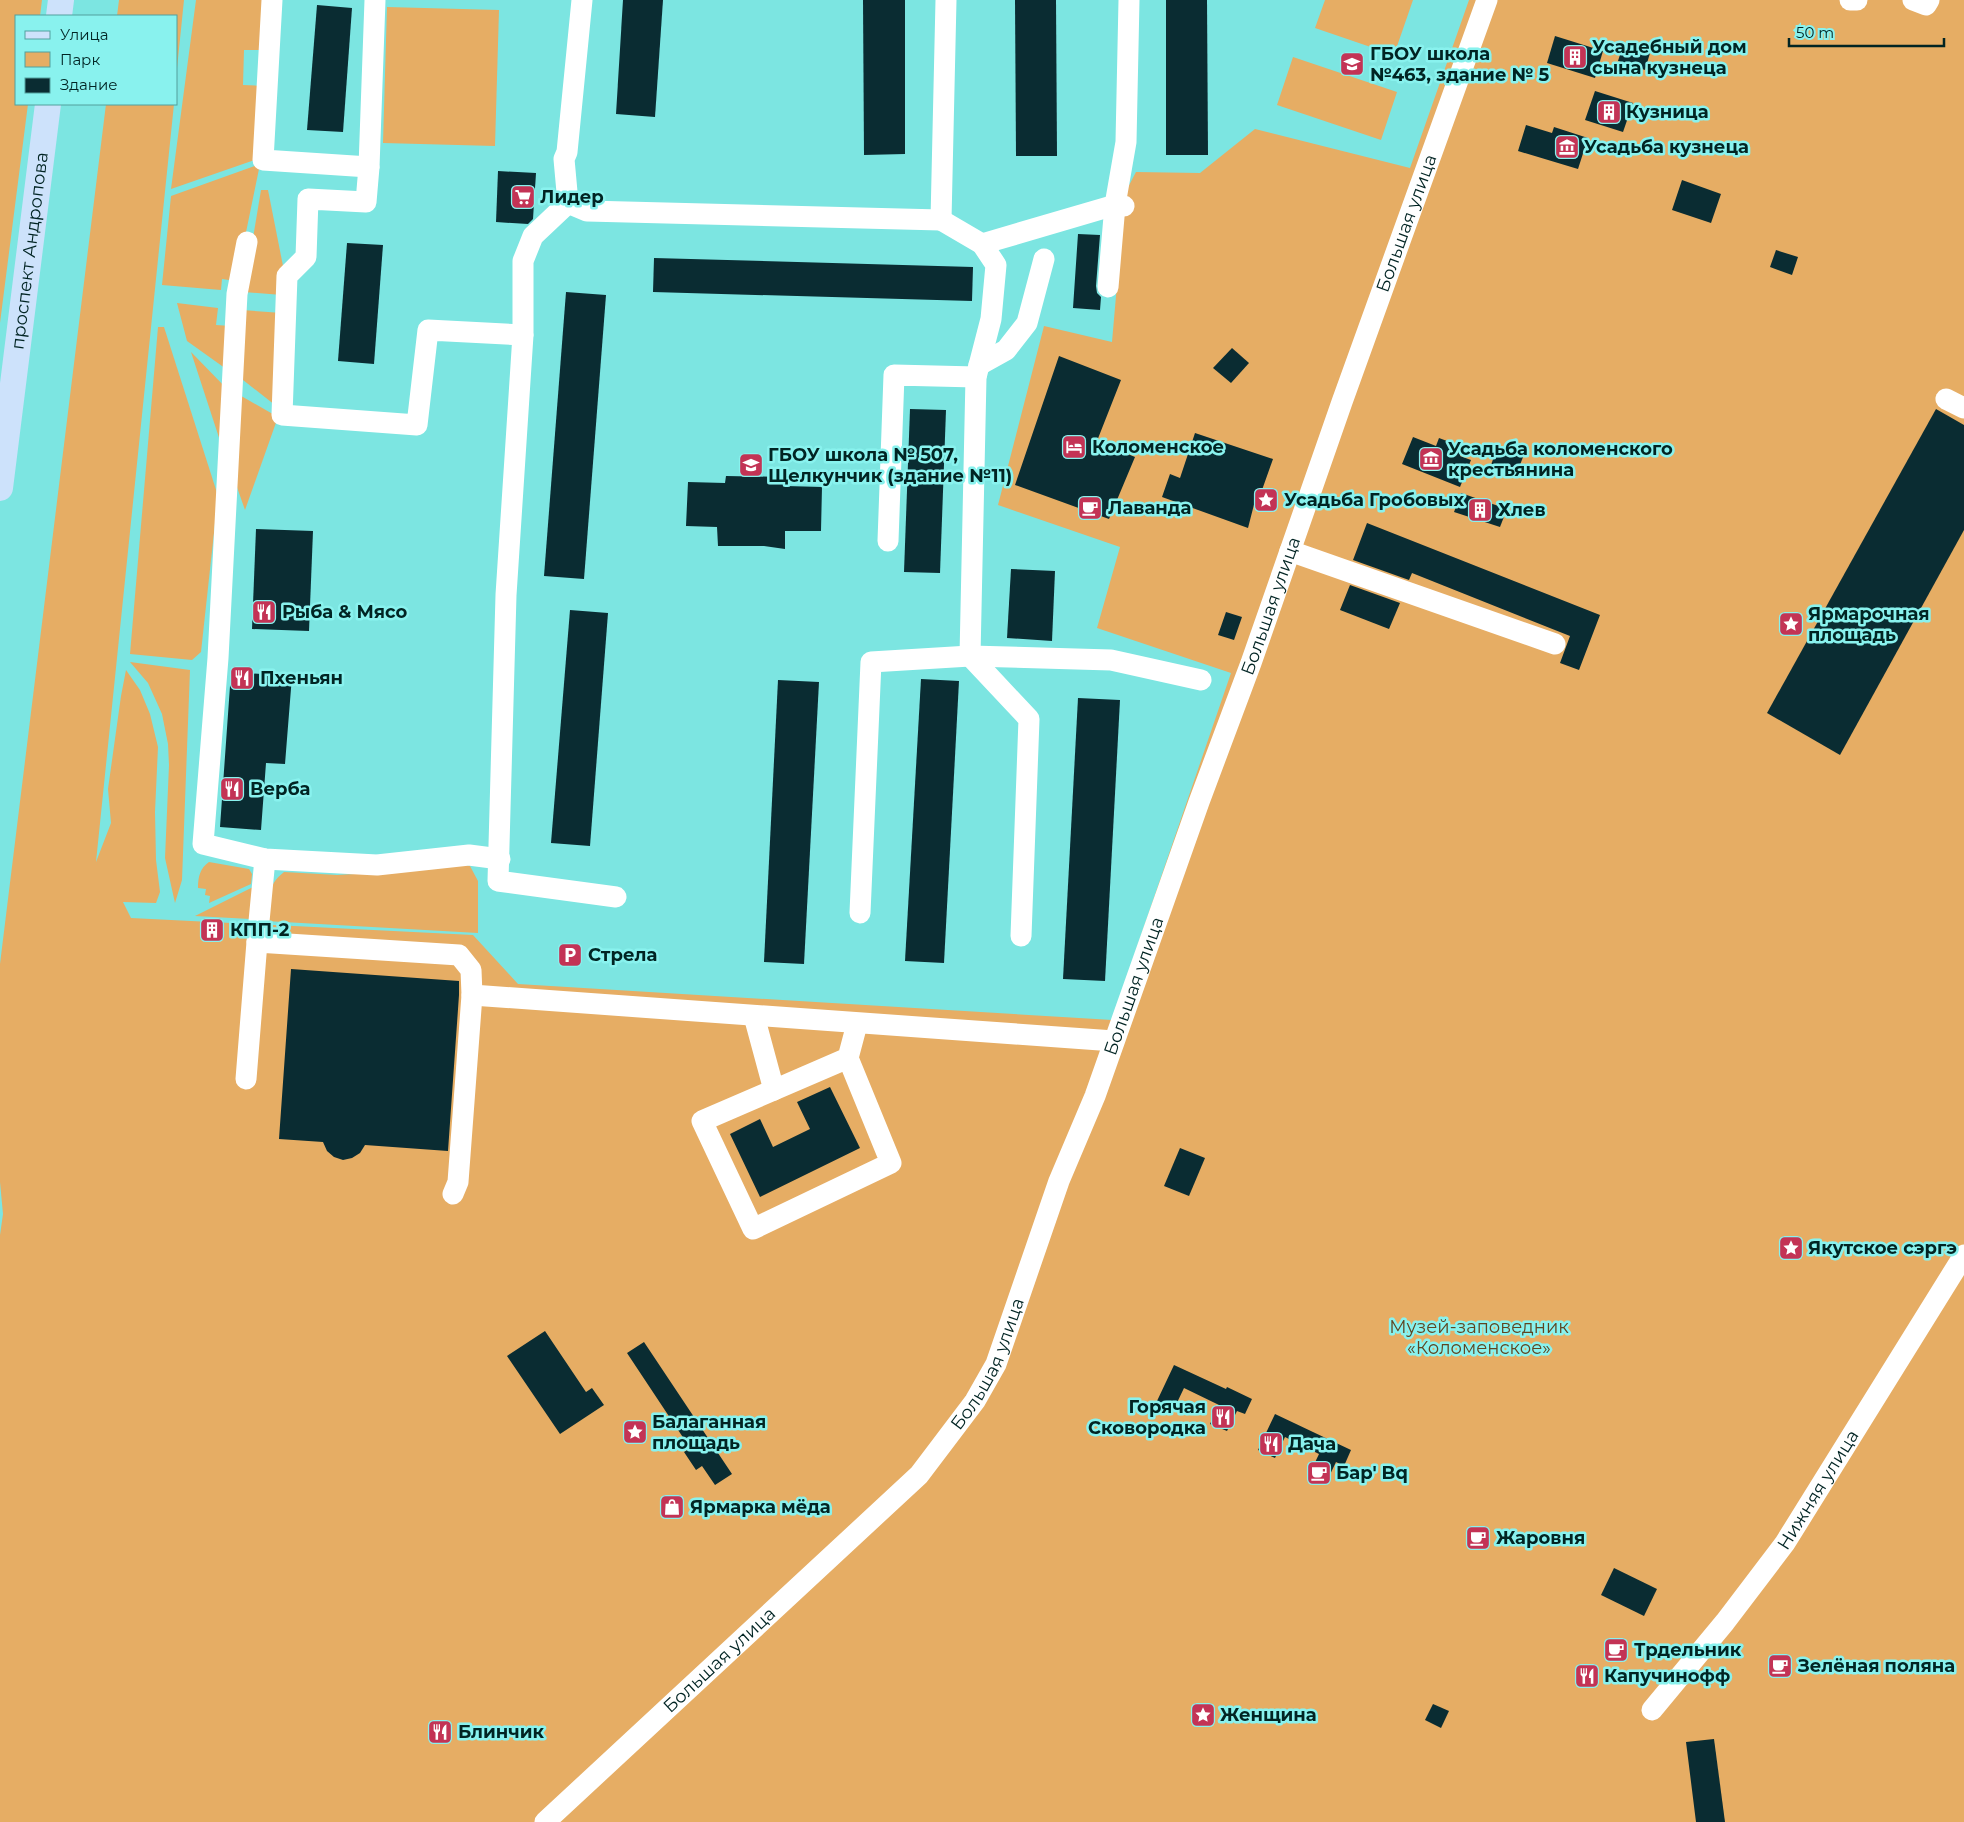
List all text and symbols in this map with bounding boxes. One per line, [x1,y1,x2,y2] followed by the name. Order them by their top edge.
[15,15,178,105] legend
[1789,15,1944,47] scale bar
[1796,23,1834,42] text: 50 m
[60,25,108,44] text: Улица
[1592,36,1747,79] place label: Усадебный дом сына кузнеца
[1370,43,1550,86] place label: ГБОУ школа №463, здание № 5
[1562,44,1588,70] building icon: Усадебный дом сына кузнеца
[60,50,100,69] text: Парк
[1339,51,1365,77] school or university icon: ГБОУ школа №463, здание № 5
[60,75,118,94] text: Здание
[1596,99,1622,125] building icon: Кузница
[1626,101,1709,123] place label: Кузница
[1554,134,1580,160] museum icon: Усадьба кузнеца
[1584,136,1749,158] place label: Усадьба кузнеца
[6,151,53,351] street label: проспект Андропова
[1371,151,1441,295] street label: Большая улица
[510,184,536,210] supermarket icon: Лидер
[540,186,604,208] place label: Лидер
[1061,434,1087,460] hotel icon: Коломенское
[1092,436,1224,458] place label: Коломенское
[1448,438,1673,481] place label: Усадьба коломенского крестьянина
[768,444,1012,487] place label: ГБОУ школа № 507, Щелкунчик (здание №11)
[1418,446,1444,472] museum icon: Усадьба коломенского крестьянина
[738,452,764,478] school or university icon: ГБОУ школа № 507, Щелкунчик (здание №11)
[1253,487,1279,513] place icon: Усадьба Гробовых
[1284,489,1464,511] place label: Усадьба Гробовых
[1077,495,1103,521] cafe icon: Лаванда
[1108,497,1191,519] place label: Лаванда
[1467,497,1493,523] building icon: Хлев
[1498,499,1546,521] place label: Хлев
[1236,534,1305,678] street label: Большая улица
[251,599,277,625] restaurant icon: Рыба & Мясо
[282,601,408,623] place label: Рыба & Мясо
[1808,603,1930,646] place label: Ярмарочная площадь
[1778,611,1804,637] place icon: Ярмарочная площадь
[229,665,255,691] restaurant icon: Пхеньян
[260,667,343,689] place label: Пхеньян
[219,776,245,802] restaurant icon: Верба
[250,778,310,800] place label: Верба
[1099,914,1168,1058] street label: Большая улица
[199,917,225,943] building icon: КПП-2
[230,919,290,941] place label: КПП-2
[557,942,583,968] parking icon: Стрела
[588,944,657,966] place label: Стрела
[1778,1235,1804,1261] place icon: Якутское сэргэ
[1808,1237,1957,1259] place label: Якутское сэргэ
[946,1295,1029,1434] street label: Большая улица
[1389,1316,1569,1359] park label: Музей-заповедник «Коломенское»
[1088,1396,1206,1439] place label: Горячая Сковородка
[1210,1404,1236,1430] restaurant icon: Горячая Сковородка
[652,1411,766,1454] place label: Балаганная площадь
[622,1419,648,1445] place icon: Балаганная площадь
[1772,1426,1863,1554] street label: Нижняя улица
[1258,1431,1284,1457] restaurant icon: Дача
[1288,1433,1336,1455] place label: Дача
[1306,1460,1332,1486] cafe icon: Бар' Bq
[1336,1462,1408,1484] place label: Бар' Bq
[659,1494,685,1520] shop icon: Ярмарка мёда
[690,1496,831,1518] place label: Ярмарка мёда
[1465,1525,1491,1551] cafe icon: Жаровня
[1496,1527,1585,1549] place label: Жаровня
[659,1603,780,1718] street label: Большая улица
[1603,1637,1629,1663] cafe icon: Трдельник
[1634,1639,1742,1661] place label: Трдельник
[1767,1653,1793,1679] cafe icon: Зелёная поляна
[1797,1655,1955,1677] place label: Зелёная поляна
[1574,1663,1600,1689] restaurant icon: Капучинофф
[1604,1665,1730,1687] place label: Капучинофф
[1190,1702,1216,1728] place icon: Женщина
[1220,1704,1317,1726] place label: Женщина
[427,1719,453,1745] restaurant icon: Блинчик
[458,1721,545,1743] place label: Блинчик

